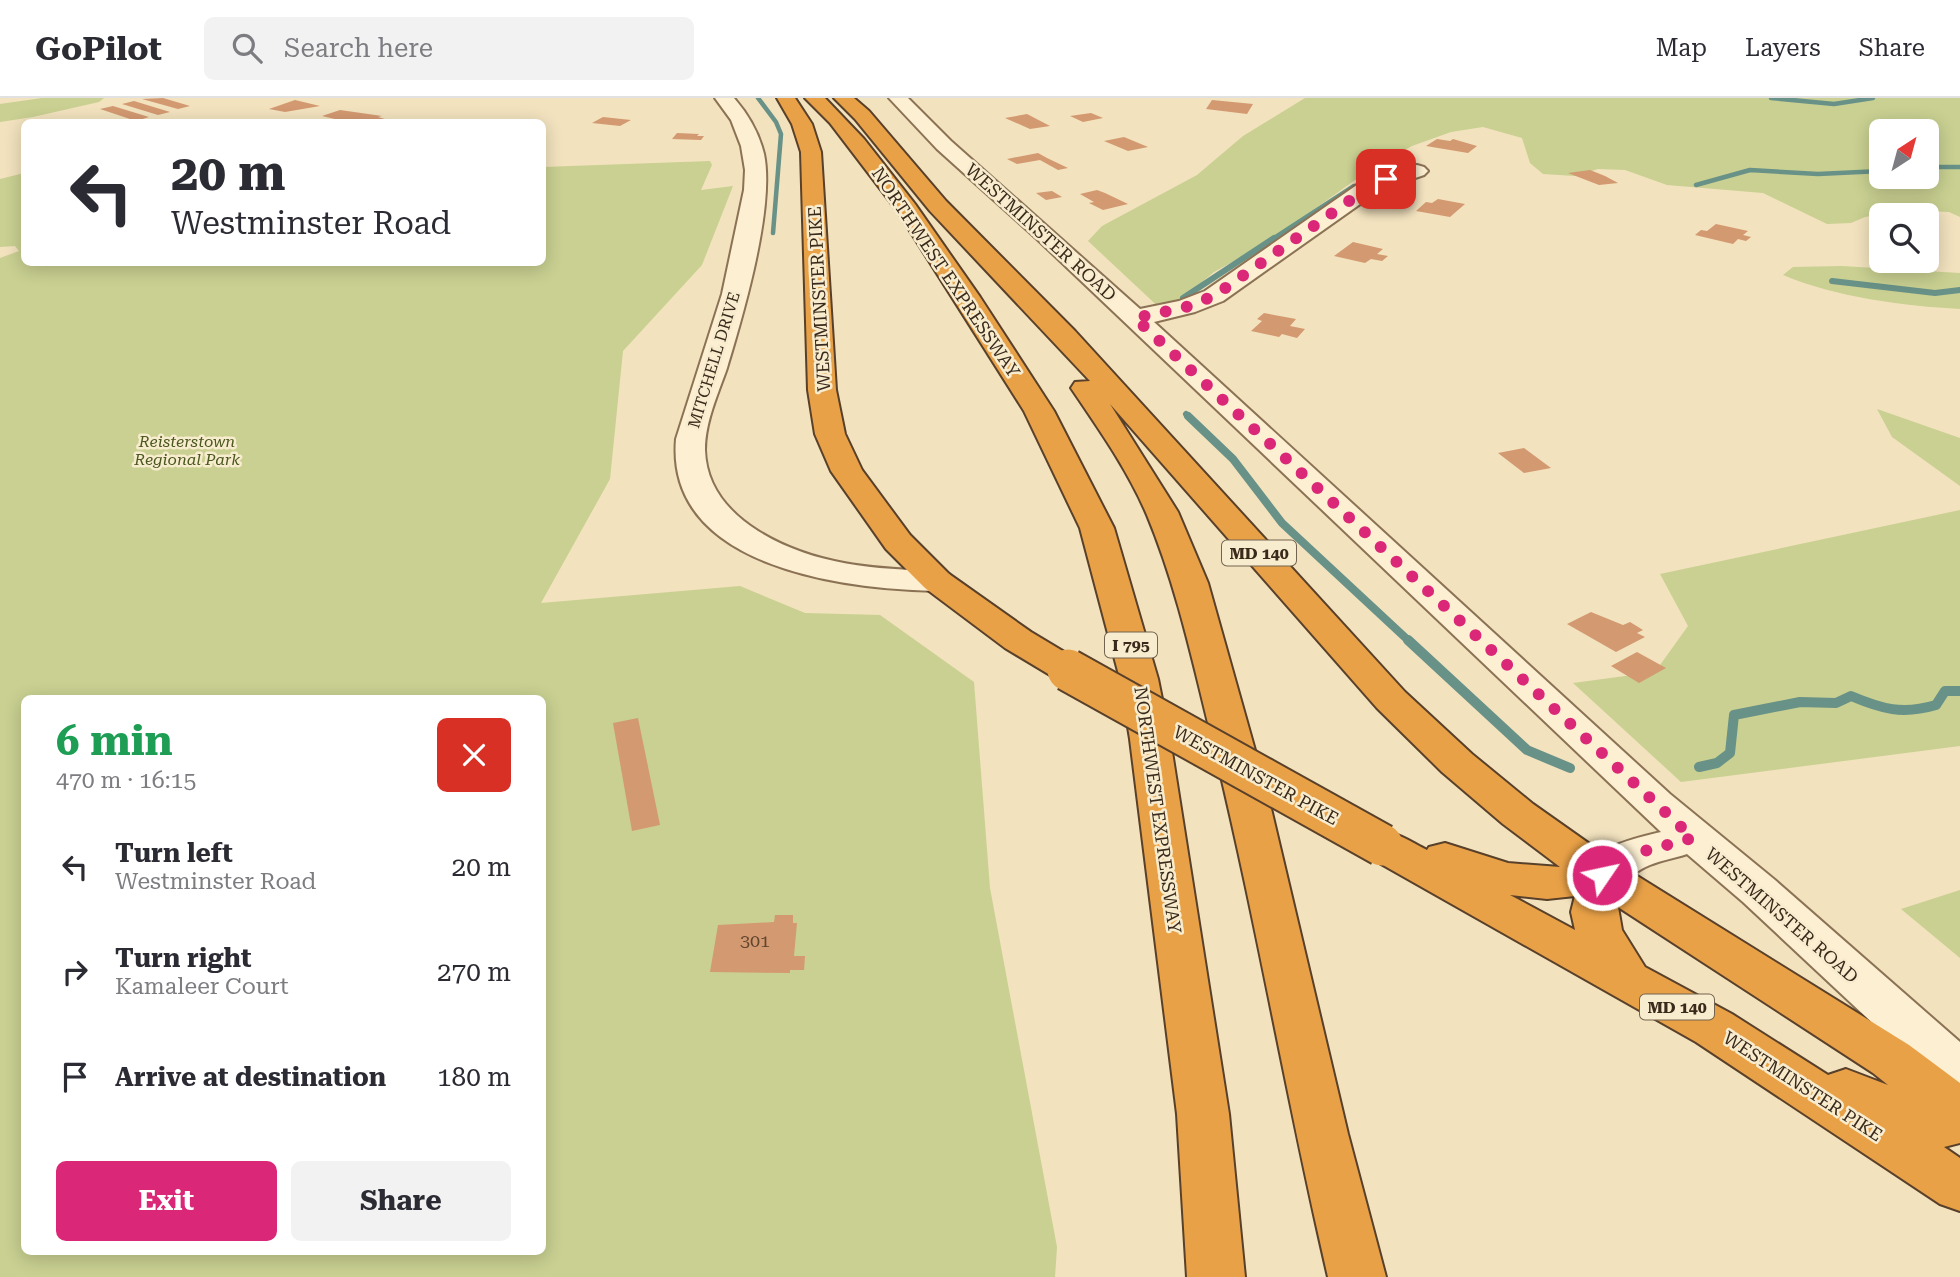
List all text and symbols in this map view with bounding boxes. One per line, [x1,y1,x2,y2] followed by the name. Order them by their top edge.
[204,17,694,80] search box
[35,29,162,68] text: GoPilot
[228,29,266,67] icon: search
[284,33,433,63] text: Search here
[1656,34,1707,62] text: Map
[1745,34,1821,62] text: Layers
[1859,34,1925,62] text: Share
[1869,119,1939,189] north arrow
[1869,119,1939,273] map controls
[171,145,286,202] text: 20 m
[56,147,147,238] icon: left
[1356,149,1416,209] pin
[961,159,1121,305] street label: WESTMINSTER ROAD
[1367,160,1405,198] icon: arrive
[868,163,1025,382] street label: NORTHWEST EXPRESSWAY
[1869,203,1939,273] button: search
[171,204,451,242] text: Westminster Road
[804,206,834,392] street label: WESTMINSTER PIKE
[684,290,744,430] street label: MITCHELL DRIVE
[133,432,240,469] park label: Reisterstown Regional Park
[1222,540,1296,566] road number: MD 140
[1105,632,1157,658] road number: I 795
[1130,685,1186,935] street label: NORTHWEST EXPRESSWAY
[56,716,173,765] text: 6 min
[437,718,511,792] button: close
[1170,721,1342,829] street label: WESTMINSTER PIKE
[56,767,196,794] text: 470 m · 16:15
[115,838,233,868] text: Turn left
[1565,838,1639,912] position arrow
[1701,843,1863,987] street label: WESTMINSTER ROAD
[56,848,94,886] icon: left
[452,852,511,882] text: 20 m
[115,868,316,895] text: Westminster Road
[740,930,770,951] house number: 301
[115,943,251,973] text: Turn right
[56,953,94,991] icon: right
[437,957,511,987] text: 270 m
[115,973,289,1000] text: Kamaleer Court
[1640,995,1714,1020] road number: MD 140
[1719,1027,1887,1145] street label: WESTMINSTER PIKE
[56,1058,94,1096] icon: arrive
[115,1062,386,1092] text: Arrive at destination
[437,1062,511,1092] text: 180 m
[56,1161,277,1241] button: Exit
[291,1161,511,1241] button: Share

